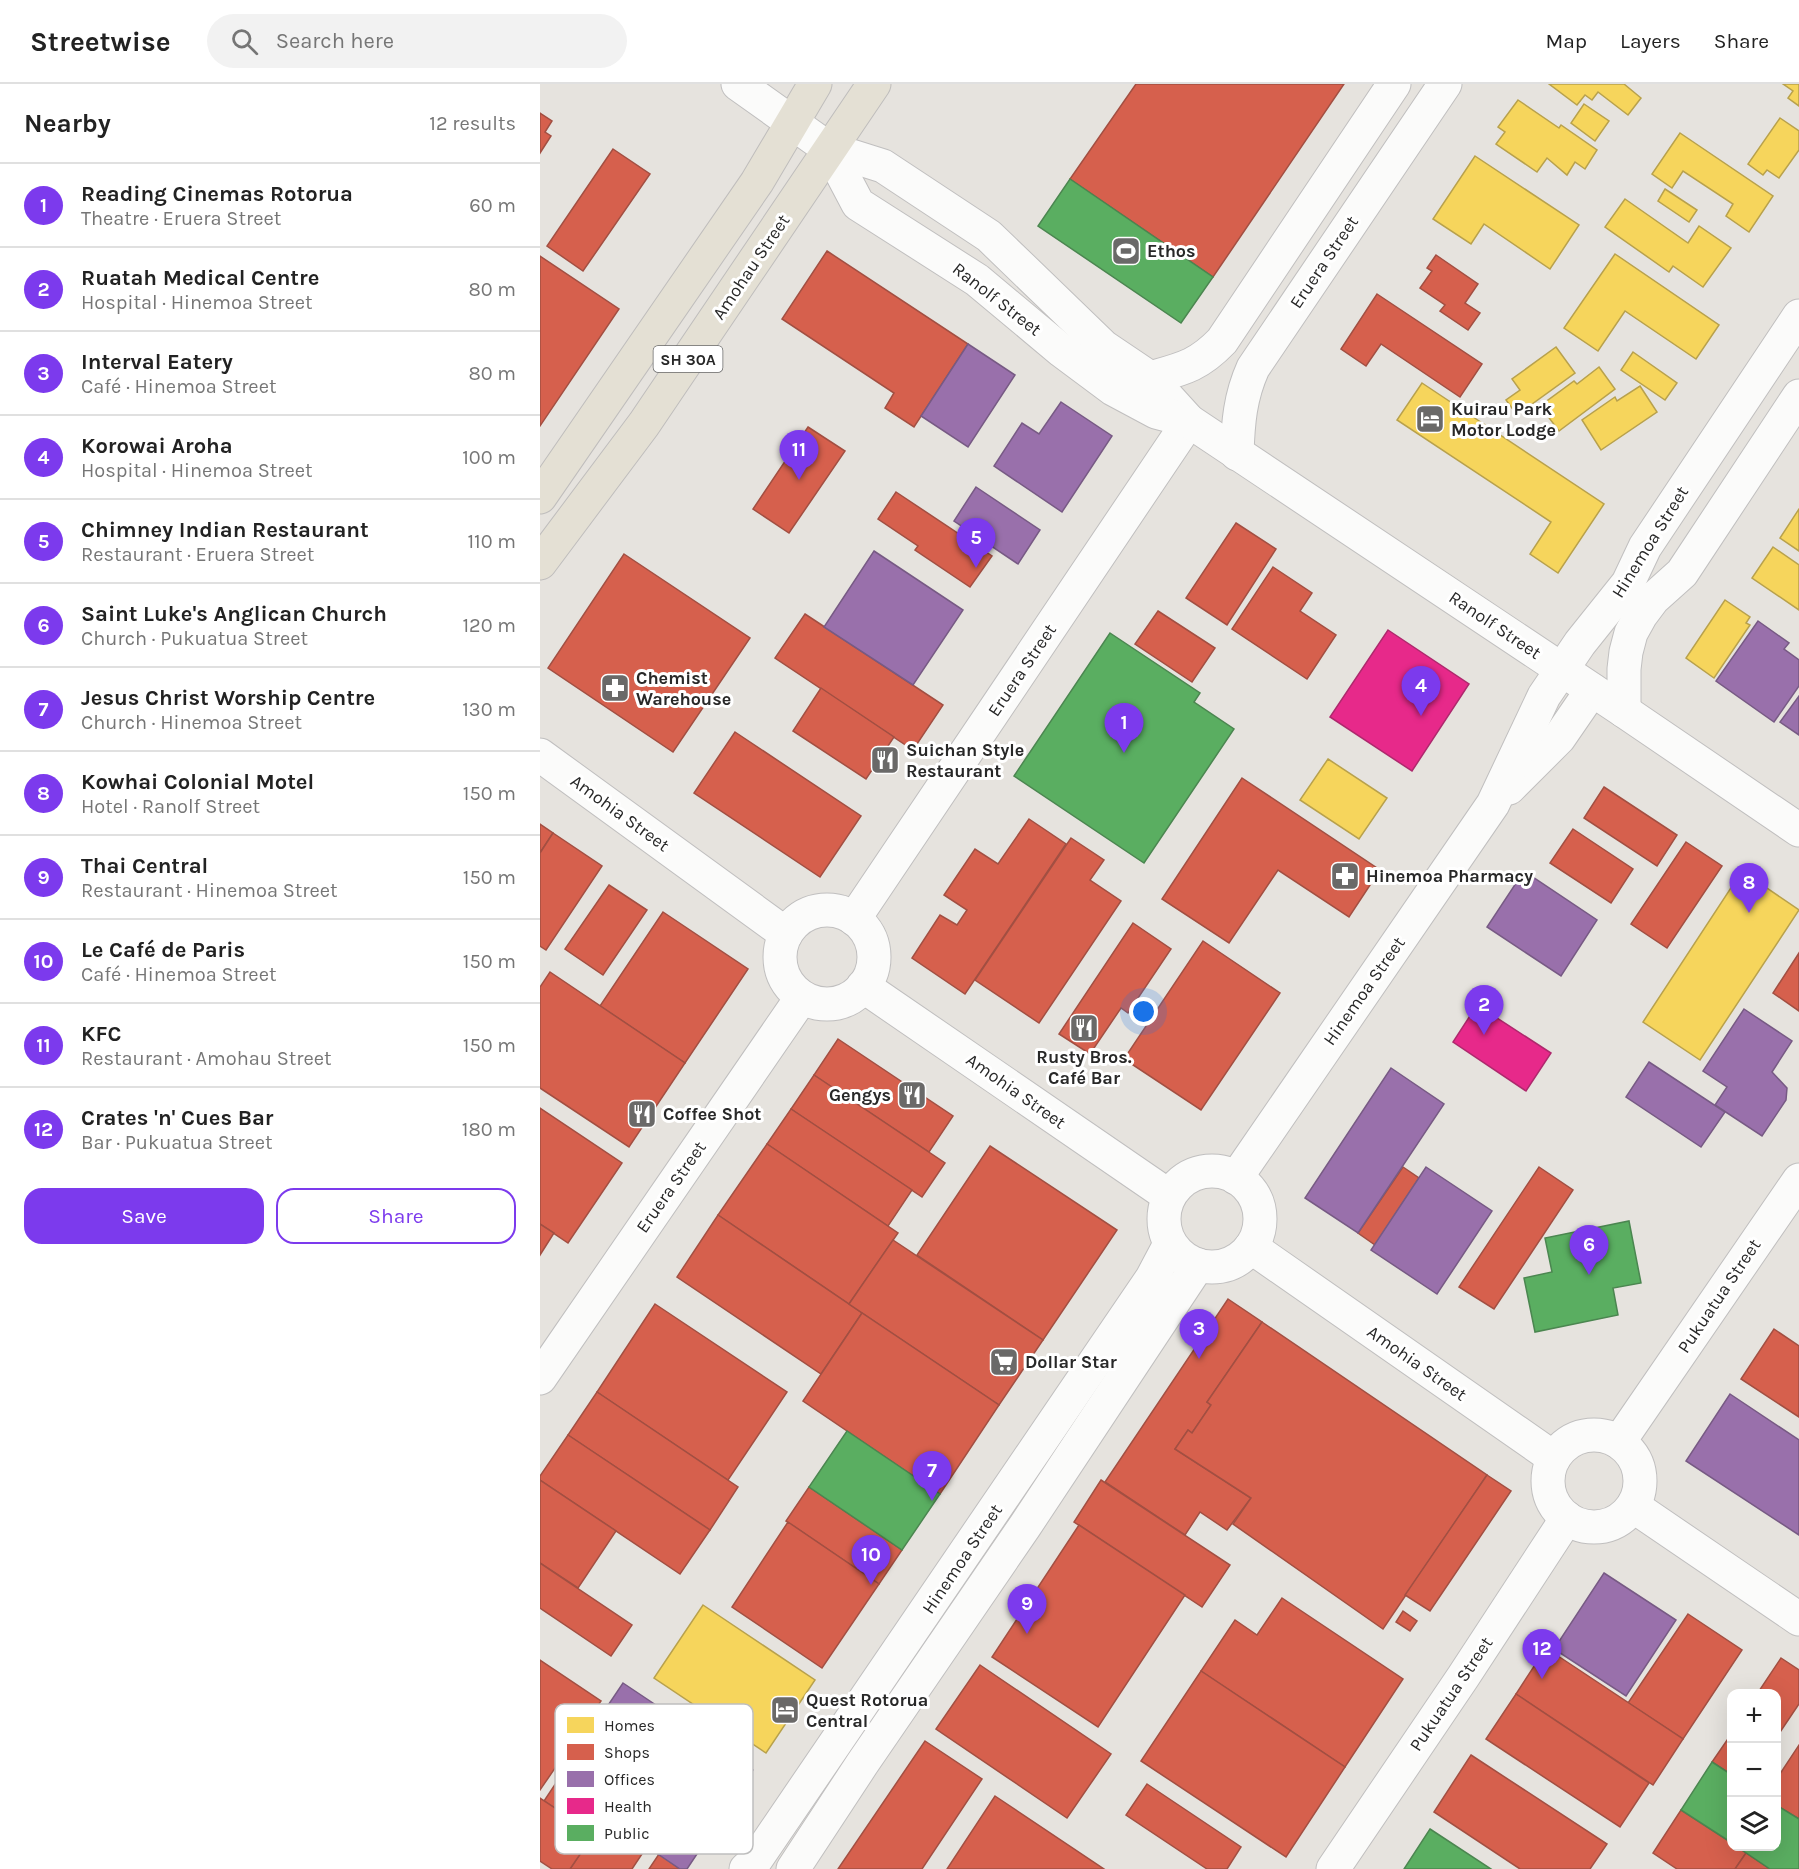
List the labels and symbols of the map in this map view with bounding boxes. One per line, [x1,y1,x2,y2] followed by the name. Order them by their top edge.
[708,210,794,324] street label: Amohau Street
[1285,211,1363,312] street label: Eruera Street
[1110,235,1142,267] sports icon: Ethos
[1147,240,1196,262] place label: Ethos
[948,258,1046,341] street label: Ranolf Street
[654,346,722,372] road number: SH 30A
[1451,398,1556,441] place label: Kuirau Park Motor Lodge
[1414,403,1446,435] hotel icon: Kuirau Park Motor Lodge
[780,430,818,480] pin: 11
[1607,482,1693,602] street label: Hinemoa Street
[956,518,996,568] pin: 5
[1445,586,1545,664] street label: Ranolf Street
[983,619,1061,720] street label: Eruera Street
[1402,666,1440,716] pin: 4
[636,667,731,710] place label: Chemist Warehouse
[599,672,631,704] pharmacy icon: Chemist Warehouse
[1104,704,1144,753] pin: 1
[906,739,1024,782] place label: Suichan Style Restaurant
[869,744,901,776] restaurant icon: Suichan Style Restaurant
[566,770,674,856] street label: Amohia Street
[1329,860,1361,892] pharmacy icon: Hinemoa Pharmacy
[1730,864,1768,913] pin: 8
[1366,865,1533,887] place label: Hinemoa Pharmacy
[1318,932,1410,1050] street label: Hinemoa Street
[1464,986,1504,1035] pin: 2
[1129,997,1158,1026] your location
[1068,1012,1100,1044] restaurant icon: Rusty Bros. Café Bar
[1036,1046,1132,1089] place label: Rusty Bros. Café Bar
[962,1048,1070,1134] street label: Amohia Street
[896,1079,928,1111] restaurant icon: Gengys
[829,1084,891,1106] place label: Gengys
[626,1098,658,1130] restaurant icon: Coffee Shot
[663,1103,761,1125] place label: Coffee Shot
[631,1137,711,1237] street label: Eruera Street
[1570,1226,1608,1275] pin: 6
[1673,1234,1765,1357] street label: Pukuatua Street
[1180,1310,1218,1359] pin: 3
[1363,1320,1471,1406] street label: Amohia Street
[988,1346,1020,1378] supermarket icon: Dollar Star
[1025,1351,1117,1373] place label: Dollar Star
[912,1452,952,1501] pin: 7
[917,1500,1007,1618] street label: Hinemoa Street
[852,1536,890,1585] pin: 10
[1008,1584,1046,1634] pin: 9
[1522,1630,1562,1679] pin: 12
[1405,1632,1497,1755] street label: Pukuatua Street
[806,1689,928,1732] place label: Quest Rotorua Central
[769,1694,801,1726] hotel icon: Quest Rotorua Central
[555,1704,753,1854] legend
[604,1716,655,1735] text: Homes
[604,1743,650,1762] text: Shops
[604,1770,655,1789] text: Offices
[604,1797,652,1816] text: Health
[604,1824,650,1843] text: Public

